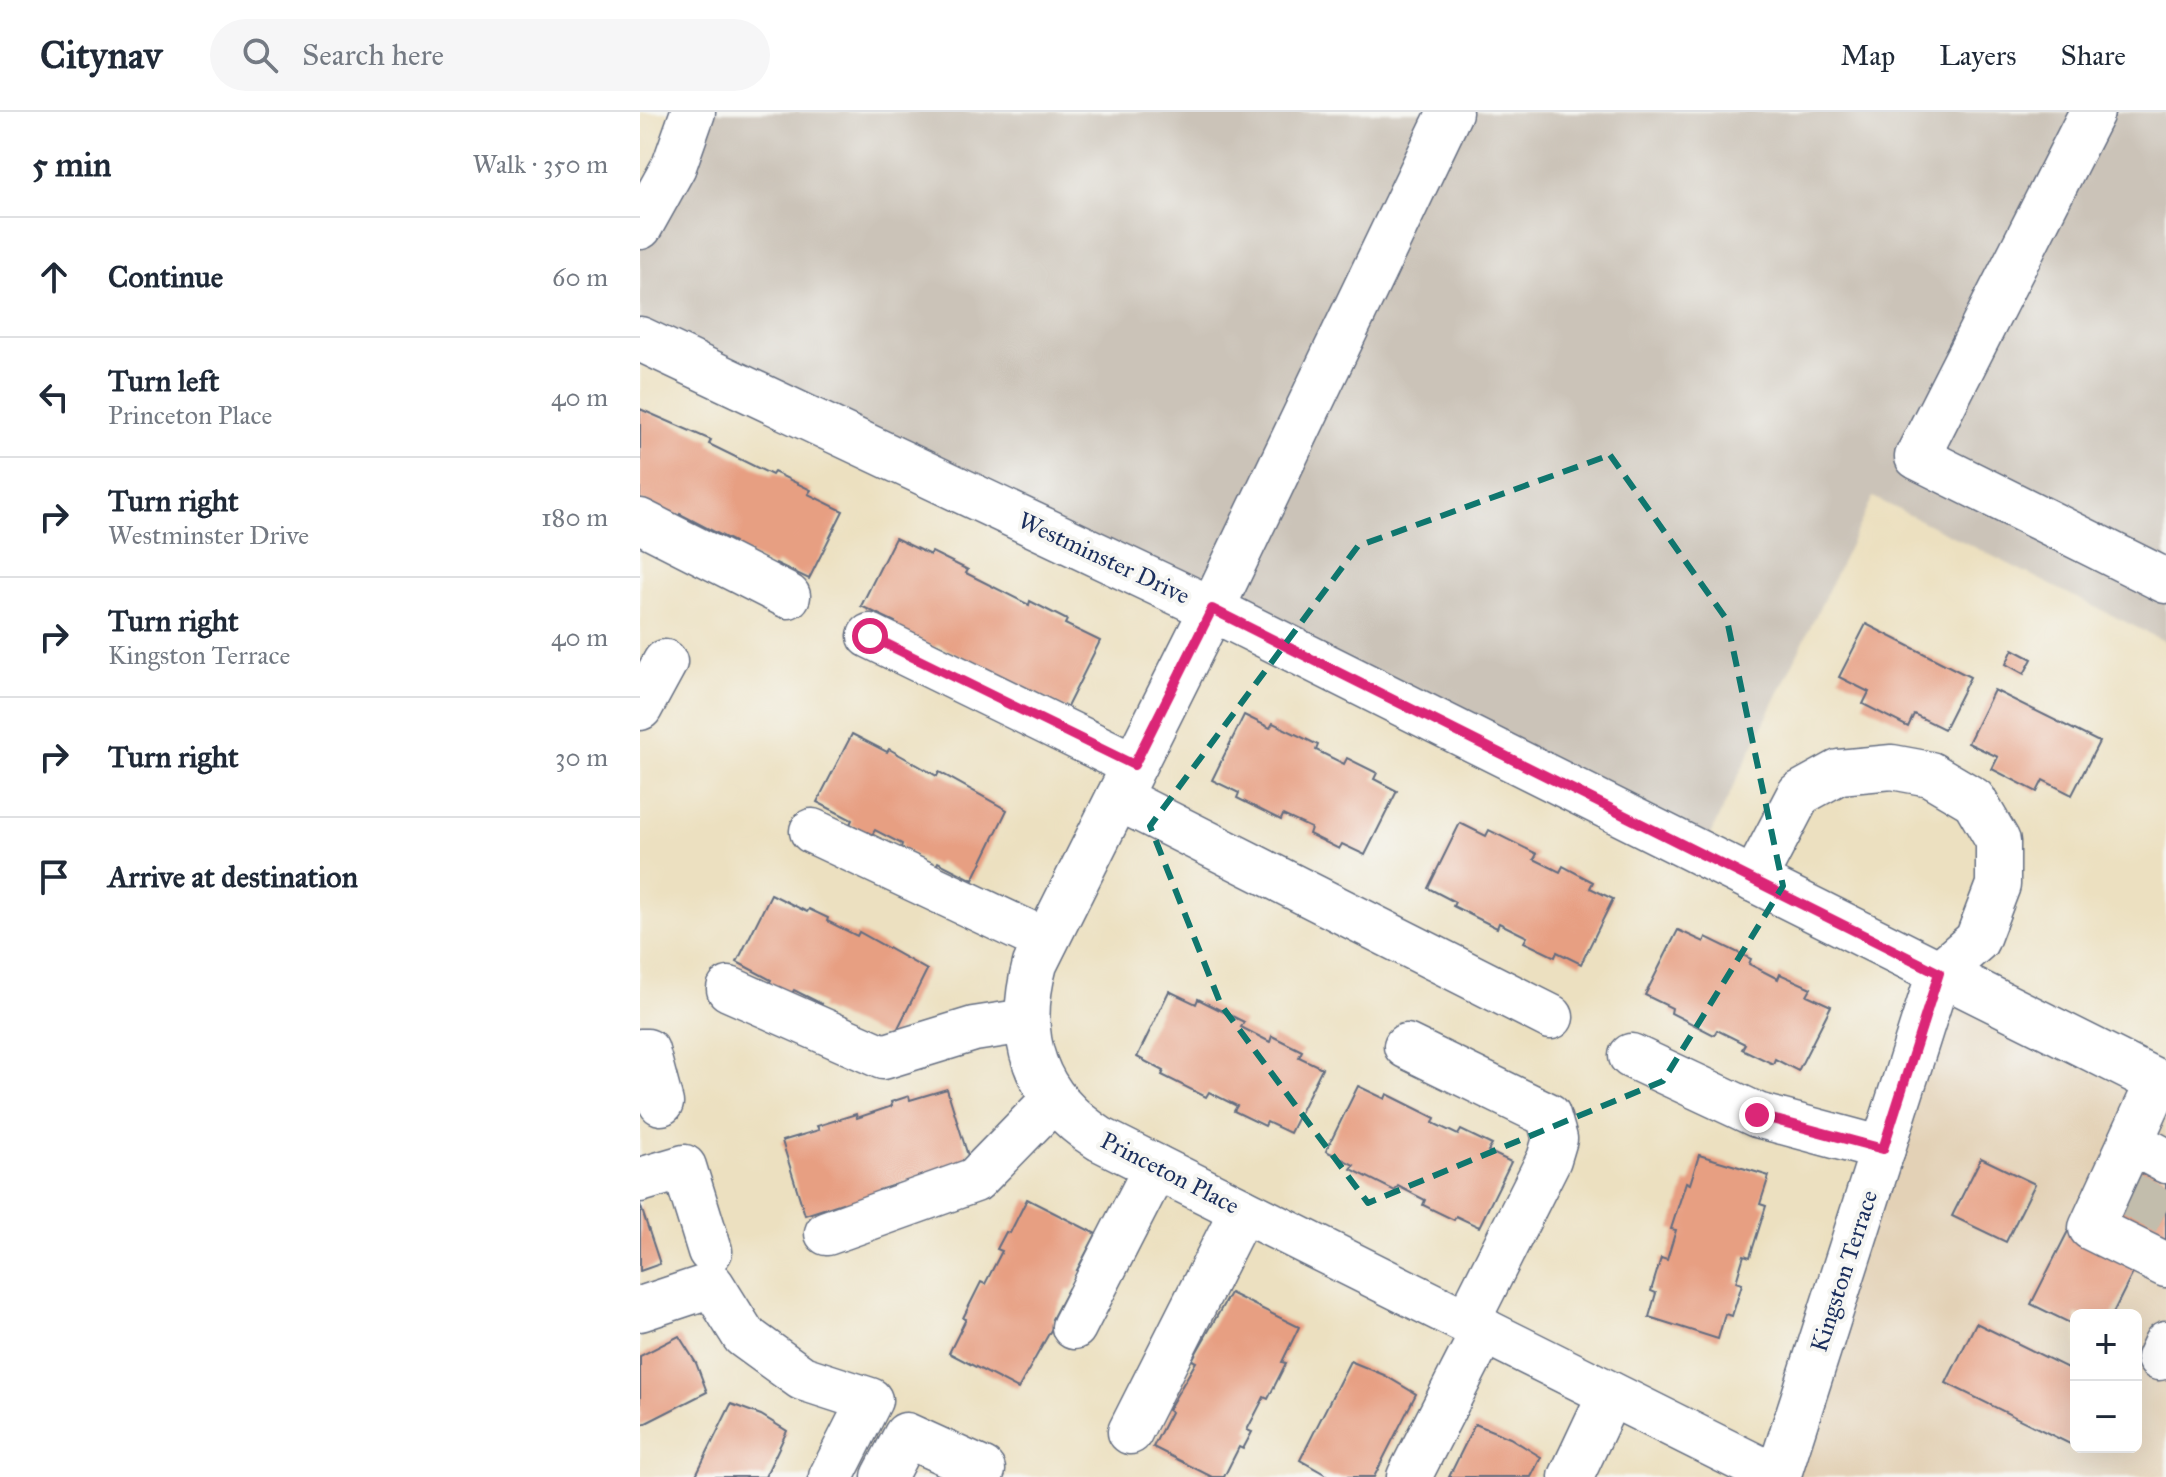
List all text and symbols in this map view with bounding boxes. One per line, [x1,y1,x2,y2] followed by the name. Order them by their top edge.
[210,19,770,91] search box
[40,32,162,78] text: Citynav
[238,33,282,77] icon: search
[302,37,444,73] text: Search here
[1840,38,1895,73] text: Map
[1939,38,2017,73] text: Layers
[2061,38,2126,73] text: Share
[32,144,111,185] text: 5 min
[473,148,608,180] text: Walk · 350 m
[32,255,76,299] icon: ahead
[108,259,223,295] text: Continue
[552,261,608,293] text: 60 m
[108,363,219,399] text: Turn left
[32,375,76,419] icon: left
[551,381,608,413] text: 40 m
[108,399,272,431] text: Princeton Place
[108,483,239,519] text: Turn right
[32,495,76,539] icon: right
[541,501,608,533] text: 180 m
[1014,505,1194,611] street label: Westminster Drive
[108,519,309,551] text: Westminster Drive
[108,603,239,639] text: Turn right
[32,615,76,659] icon: right
[852,618,888,654] route start
[551,621,608,653] text: 40 m
[108,639,290,671] text: Kingston Terrace
[32,735,76,779] icon: right
[108,739,239,775] text: Turn right
[555,741,608,773] text: 30 m
[32,855,76,899] icon: arrive
[108,859,358,895] text: Arrive at destination
[1739,1097,1775,1133] route end
[1096,1125,1244,1221] street label: Princeton Place
[1804,1186,1884,1356] street label: Kingston Terrace
[2070,1309,2142,1453] map controls
[2070,1309,2142,1381] button: +
[2070,1381,2142,1453] button: −

